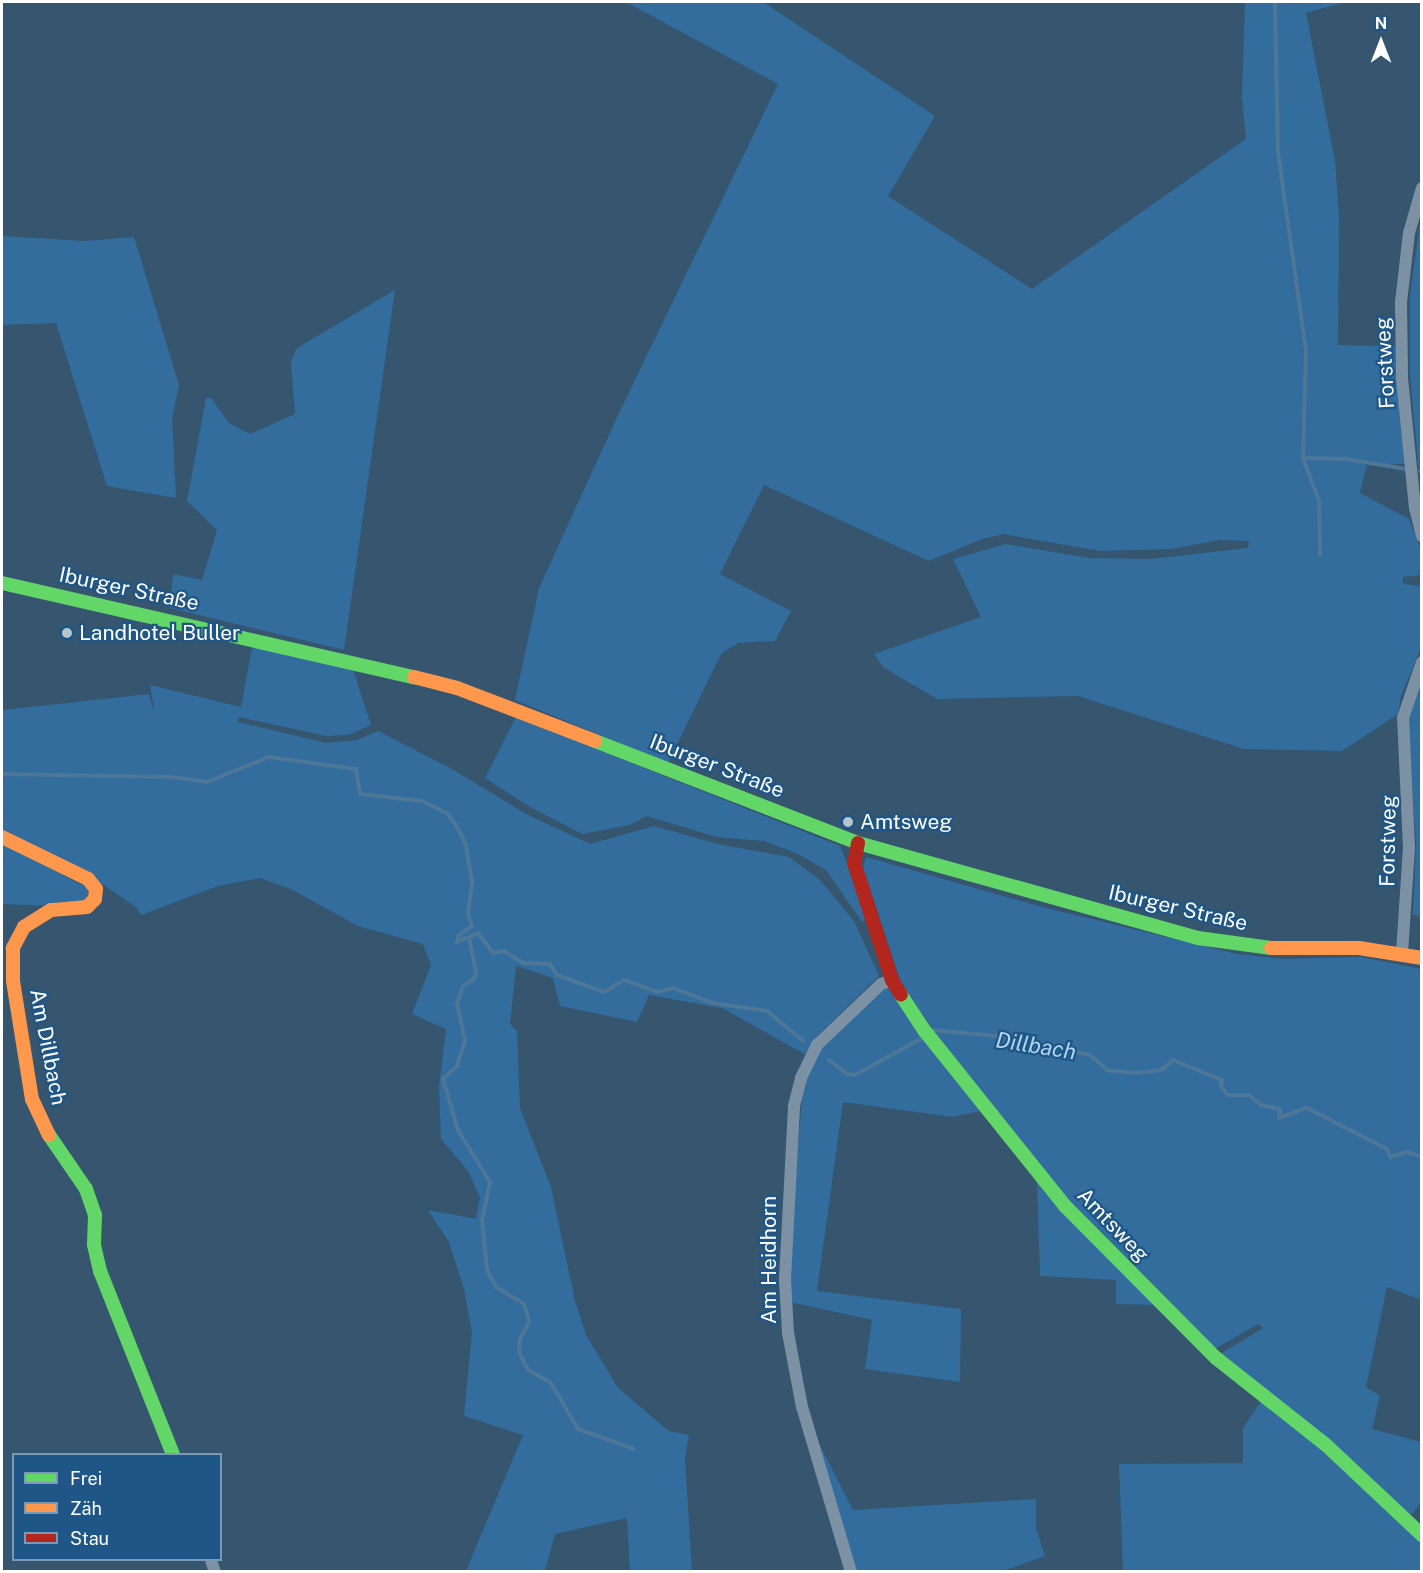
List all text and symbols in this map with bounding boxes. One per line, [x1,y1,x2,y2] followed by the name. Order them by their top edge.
[1351,12,1411,72] north arrow
[1375,14,1387,33] text: N
[1370,317,1400,409] street label: Forstweg
[57,562,201,616] street label: Iburger Straße
[79,620,240,646] place label: Landhotel Buller
[60,626,74,640] marker: Landhotel Buller
[646,729,788,803] street label: Iburger Straße
[1375,795,1401,887] street label: Forstweg
[860,809,952,835] place label: Amtsweg
[841,815,855,829] marker: Amtsweg
[1106,880,1250,936] street label: Iburger Straße
[24,987,72,1107] street label: Am Dillbach
[994,1027,1078,1065] water label: Dillbach
[1072,1183,1154,1267] street label: Amtsweg
[756,1196,782,1324] street label: Am Heidhorn
[12,1453,222,1561] legend
[70,1468,102,1489] text: Frei
[70,1498,102,1519] text: Zäh
[70,1528,109,1549] text: Stau

